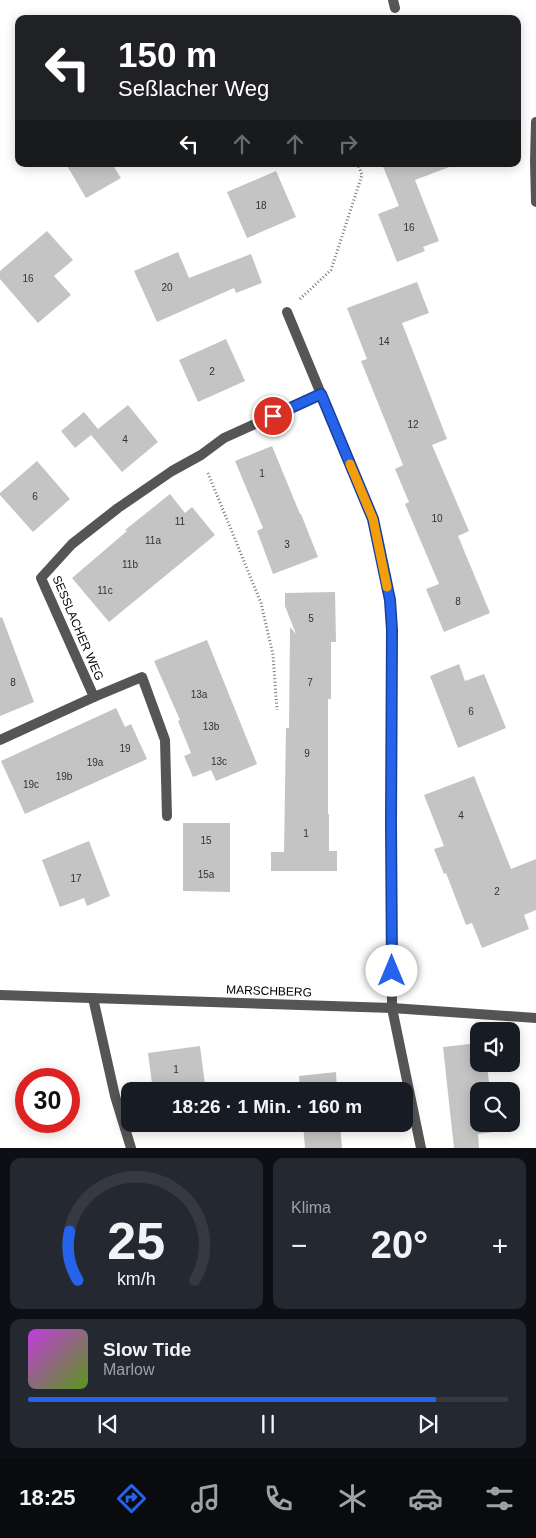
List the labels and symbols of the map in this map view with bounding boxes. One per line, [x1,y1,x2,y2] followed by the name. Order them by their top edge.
[255,200,267,211] house number: 18
[403,222,415,233] house number: 16
[22,273,34,284] house number: 16
[161,282,173,293] house number: 20
[378,336,390,347] house number: 14
[209,366,215,377] house number: 2
[252,395,294,437] pin
[407,419,419,430] house number: 12
[122,434,128,445] house number: 4
[259,468,265,479] house number: 1
[32,491,38,502] house number: 6
[431,513,443,524] house number: 10
[175,516,186,527] house number: 11
[145,535,161,546] house number: 11a
[284,539,290,550] house number: 3
[122,559,138,570] house number: 11b
[50,573,106,683] street label: SESSLACHER WEG
[97,585,113,596] house number: 11c
[455,596,461,607] house number: 8
[308,613,314,624] house number: 5
[10,677,16,688] house number: 8
[307,677,313,688] house number: 7
[191,689,208,700] house number: 13a
[468,706,474,717] house number: 6
[203,721,220,732] house number: 13b
[119,743,131,754] house number: 19
[304,748,310,759] house number: 9
[211,756,227,767] house number: 13c
[87,757,104,768] house number: 19a
[56,771,73,782] house number: 19b
[23,779,39,790] house number: 19c
[458,810,464,821] house number: 4
[303,828,309,839] house number: 1
[200,835,212,846] house number: 15
[198,869,215,880] house number: 15a
[70,873,82,884] house number: 17
[494,886,500,897] house number: 2
[365,944,417,996] position arrow
[226,983,312,999] street label: MARSCHBERG
[173,1064,179,1075] house number: 1
[15,1068,80,1133] speed limit sign: 30

